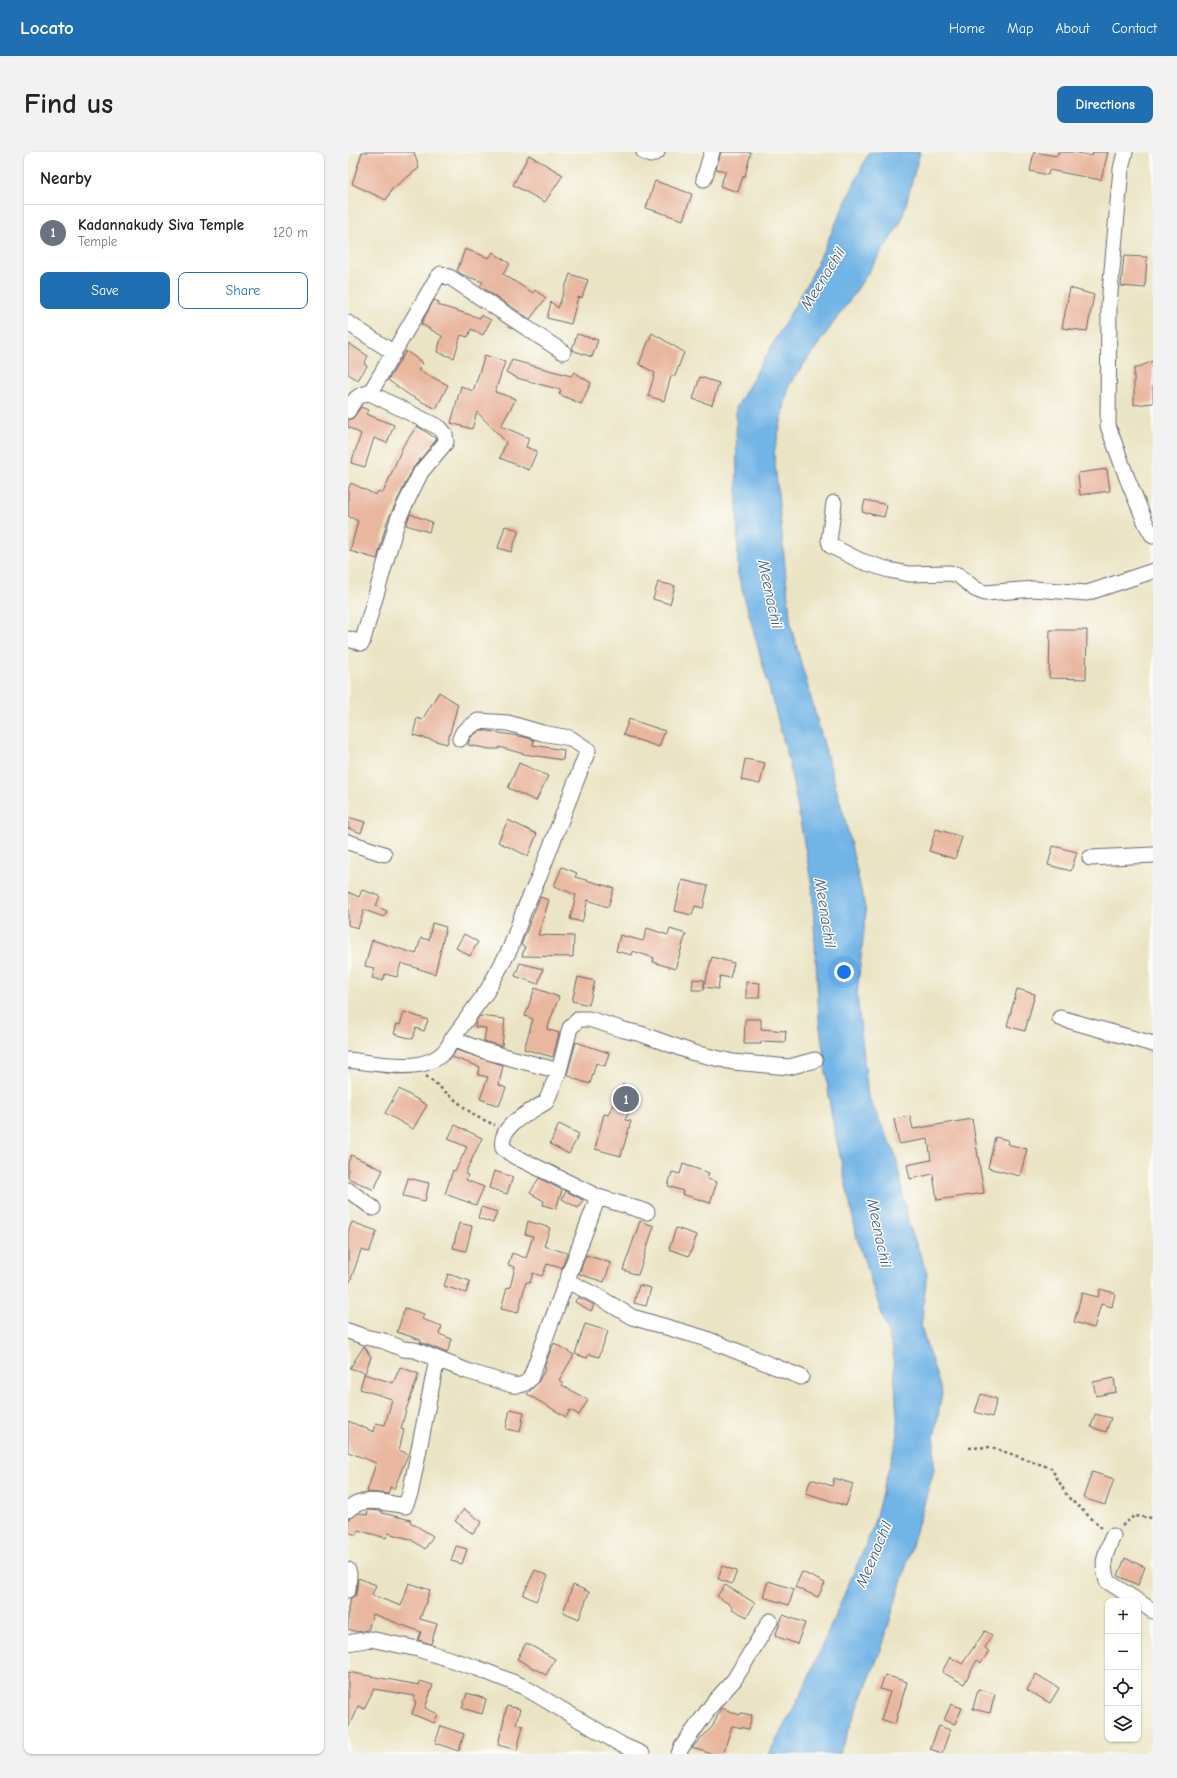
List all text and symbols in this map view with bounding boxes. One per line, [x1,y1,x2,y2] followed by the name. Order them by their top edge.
[20,17,74,39] text: Locato
[949,20,985,37] text: Home
[1007,20,1033,37] text: Map
[1055,20,1090,37] text: About
[1112,20,1157,37] text: Contact
[1057,86,1153,123] button: Directions
[24,88,113,120] text: Find us
[40,169,91,188] text: Nearby
[78,216,244,234] text: Kadannakudy Siva Temple
[50,225,56,240] text: 1
[273,225,308,240] text: 120 m
[78,234,117,249] text: Temple
[796,244,849,314] water label: Meenachil
[40,272,170,309] button: Save
[178,272,308,309] button: Share
[754,557,786,631] water label: Meenachil
[810,876,839,950] water label: Meenachil
[834,962,854,982] your location
[613,1084,639,1114] pin: 1
[863,1196,895,1270] water label: Meenachil
[852,1518,896,1591] water label: Meenachil
[1105,1598,1141,1742] map controls
[1105,1598,1141,1634] button: +
[1105,1634,1141,1670] button: −
[1105,1670,1141,1706] button: locate
[1105,1706,1141,1742] button: layers

